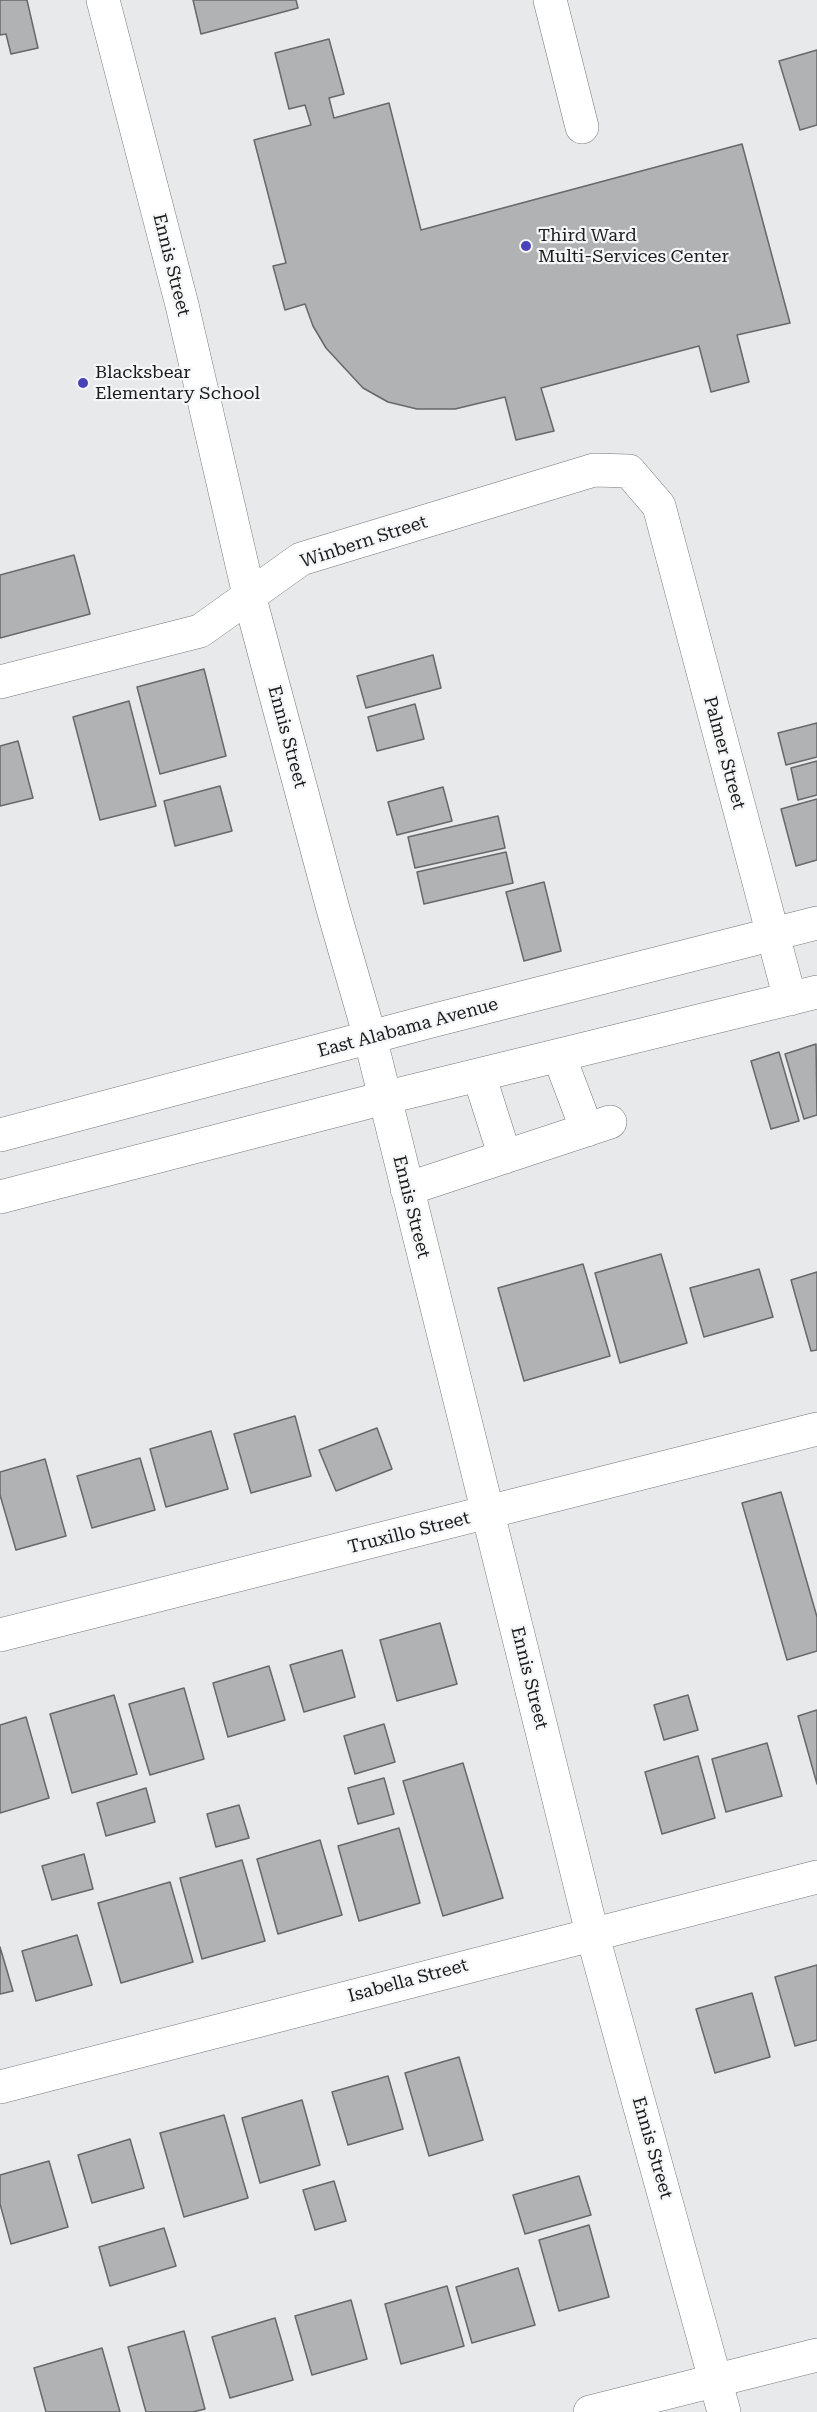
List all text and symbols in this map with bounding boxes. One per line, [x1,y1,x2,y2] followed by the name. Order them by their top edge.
[148,211,194,319] street label: Ennis Street
[538,225,729,268] place label: Third Ward Multi-Services Center
[519,239,533,253] marker: Third Ward Multi-Services Center
[95,362,260,404] place label: Blacksbear Elementary School
[76,376,90,390] marker: Blacksbear Elementary School
[298,511,430,573] street label: Winbern Street
[263,683,311,791] street label: Ennis Street
[699,694,749,812] street label: Palmer Street
[315,994,501,1062] street label: East Alabama Avenue
[388,1153,434,1261] street label: Ennis Street
[346,1507,472,1559] street label: Truxillo Street
[506,1624,552,1732] street label: Ennis Street
[346,1955,470,2007] street label: Isabella Street
[627,2094,677,2202] street label: Ennis Street

